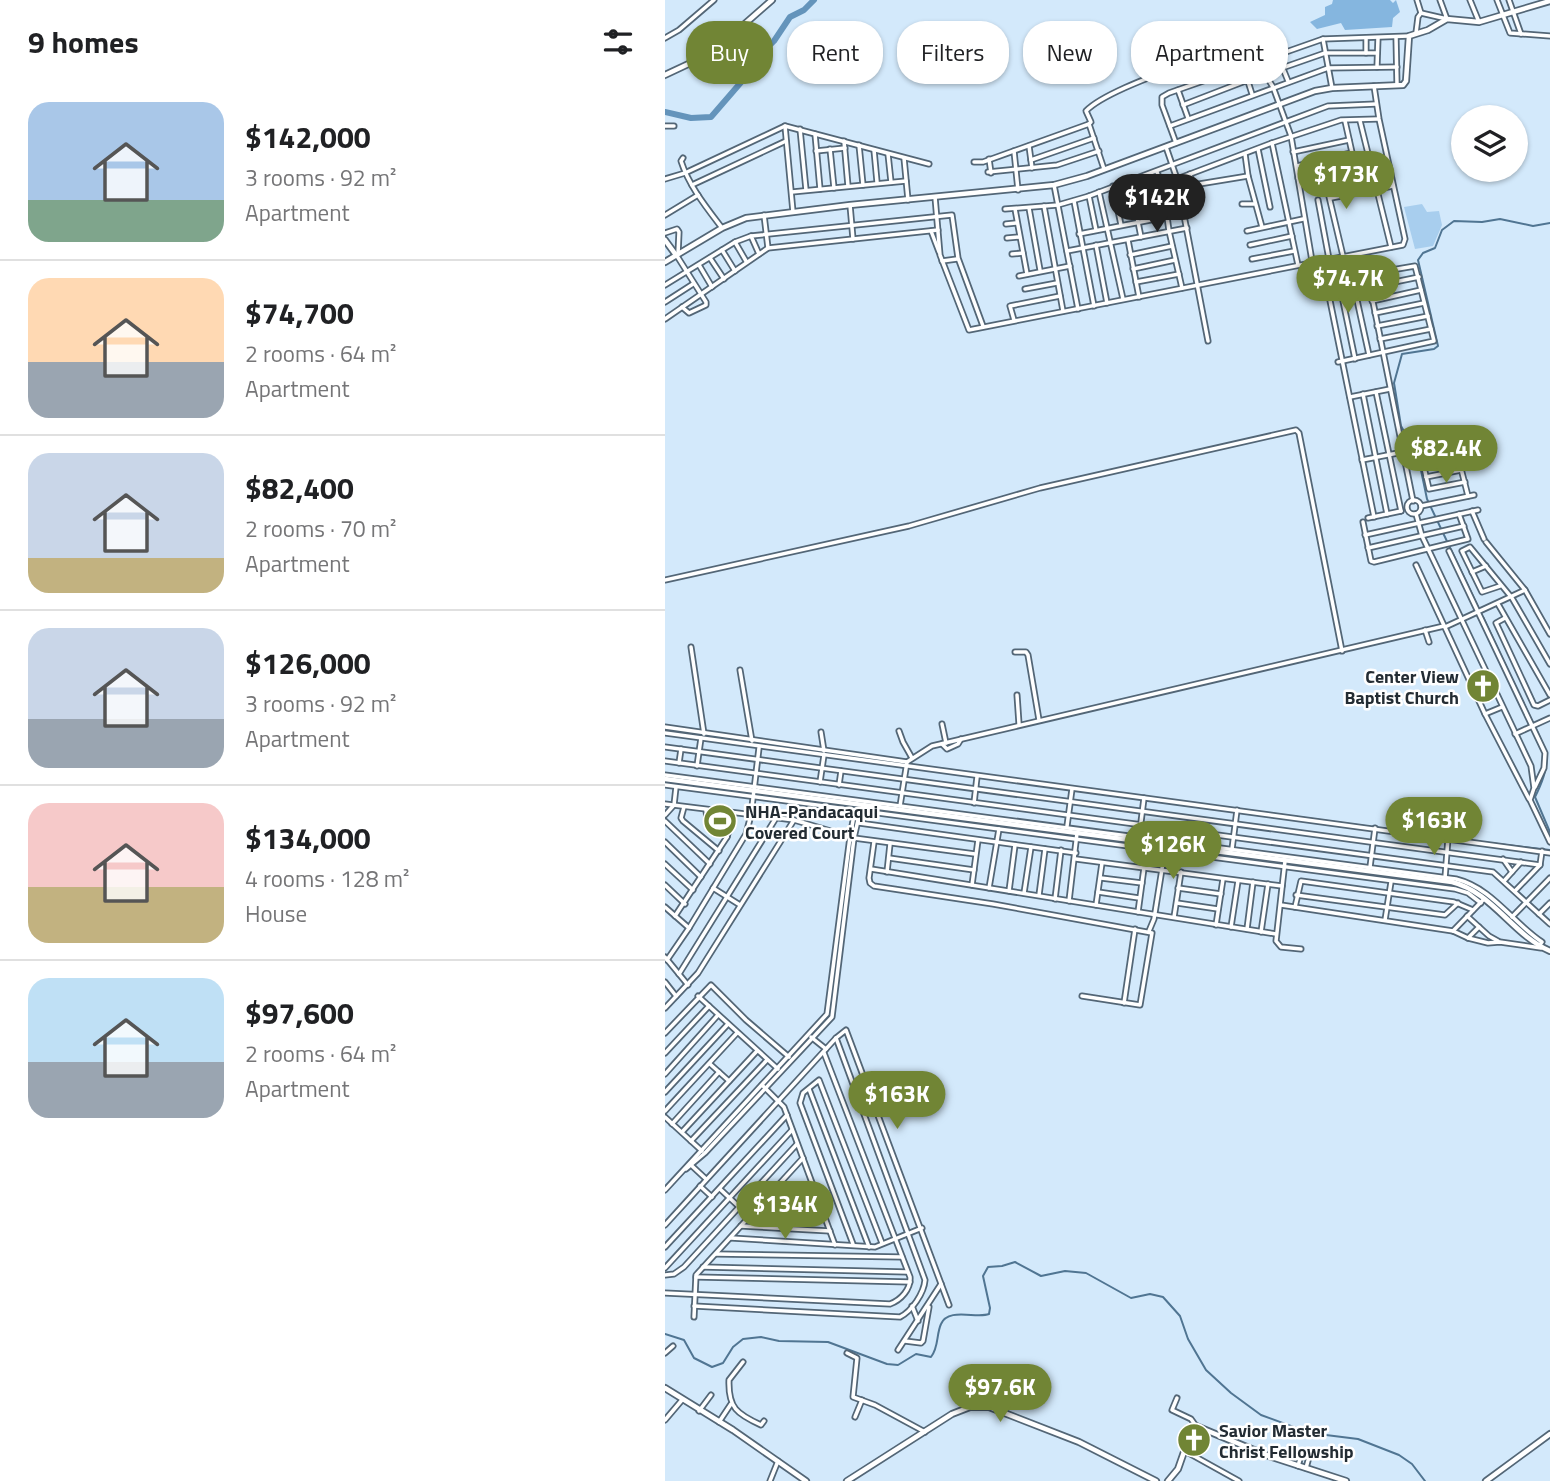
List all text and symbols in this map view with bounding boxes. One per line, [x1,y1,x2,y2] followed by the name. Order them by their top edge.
[28,19,139,65] text: 9 homes
[686,21,773,84] chip: Buy
[787,21,883,84] chip: Rent
[897,21,1009,84] chip: Filters
[1023,21,1117,84] chip: New
[1131,21,1288,84] chip: Apartment
[599,23,637,61] icon: filters
[1451,105,1528,182] map controls
[1451,105,1528,182] button: layers
[245,114,371,160] text: $142,000
[84,130,168,214] icon: home
[1297,152,1395,211] pin: $173K
[1313,156,1379,191] text: $173K
[245,160,396,195] text: 3 rooms · 92 m²
[1108,174,1206,234] pin: $142K
[1124,179,1190,214] text: $142K
[245,195,350,230] text: Apartment
[1291,256,1405,315] pin: $74.7K
[1312,260,1384,295] text: $74.7K
[245,290,354,336] text: $74,700
[84,306,168,390] icon: home
[245,336,396,371] text: 2 rooms · 64 m²
[245,371,350,406] text: Apartment
[1389,426,1503,485] pin: $82.4K
[1410,430,1482,465] text: $82.4K
[245,465,354,511] text: $82,400
[84,481,168,565] icon: home
[245,511,396,546] text: 2 rooms · 70 m²
[245,546,350,581] text: Apartment
[245,640,371,686] text: $126,000
[84,656,168,740] icon: home
[1344,663,1459,711] place label: Center View Baptist Church
[1464,667,1502,705] church icon: Center View Baptist Church
[245,686,396,721] text: 3 rooms · 92 m²
[245,721,350,756] text: Apartment
[745,798,878,846] place label: NHA-Pandacaqui Covered Court
[1385,798,1483,857] pin: $163K
[701,802,739,840] sports icon: NHA-Pandacaqui Covered Court
[1401,802,1467,837] text: $163K
[245,815,371,861] text: $134,000
[1124,822,1222,881] pin: $126K
[1140,826,1206,861] text: $126K
[84,831,168,915] icon: home
[245,861,409,896] text: 4 rooms · 128 m²
[245,896,307,931] text: House
[245,990,354,1036] text: $97,600
[84,1006,168,1090] icon: home
[245,1036,396,1071] text: 2 rooms · 64 m²
[245,1071,350,1106] text: Apartment
[848,1072,946,1131] pin: $163K
[864,1076,930,1111] text: $163K
[736,1182,834,1241] pin: $134K
[752,1186,818,1221] text: $134K
[943,1364,1057,1424] pin: $97.6K
[964,1369,1036,1404] text: $97.6K
[1219,1417,1354,1465] place label: Savior Master Christ Fellowship
[1175,1421,1213,1459] church icon: Savior Master Christ Fellowship

